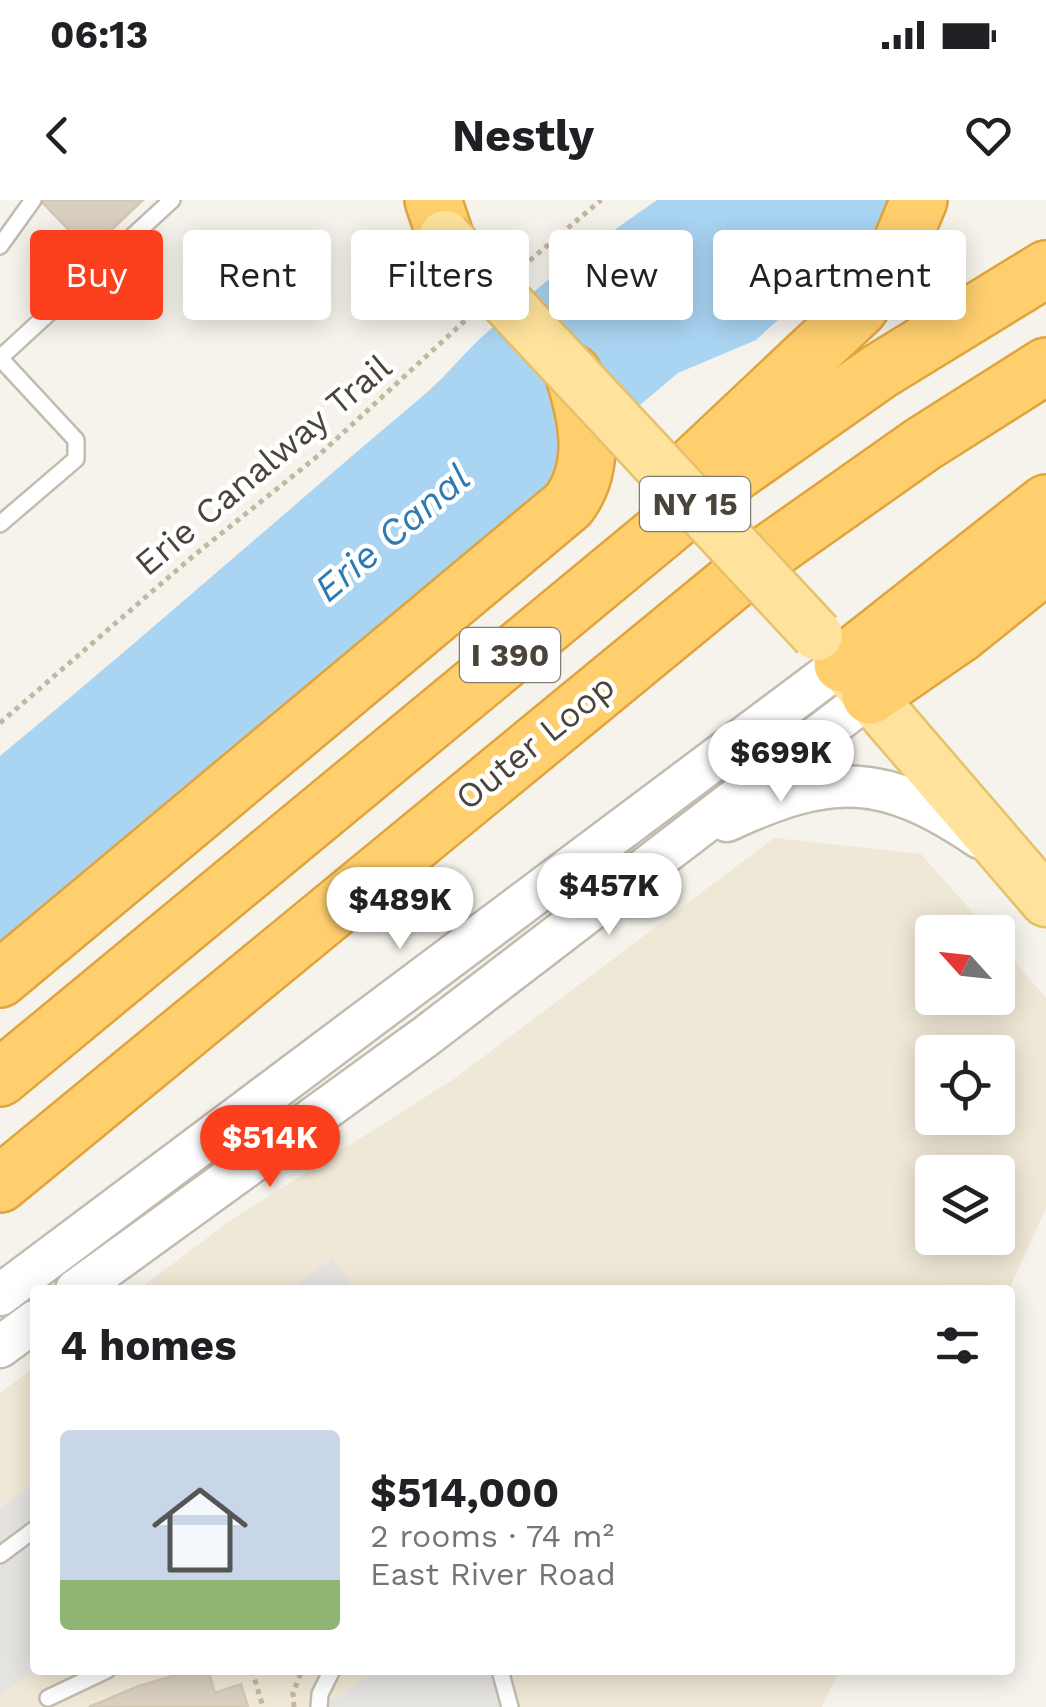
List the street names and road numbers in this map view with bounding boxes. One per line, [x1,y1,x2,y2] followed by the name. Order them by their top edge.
[126,345,400,585] street label: Erie Canalway Trail
[640,477,750,531] road number: NY 15
[460,628,560,682] road number: I 390
[447,665,623,819] street label: Outer Loop

